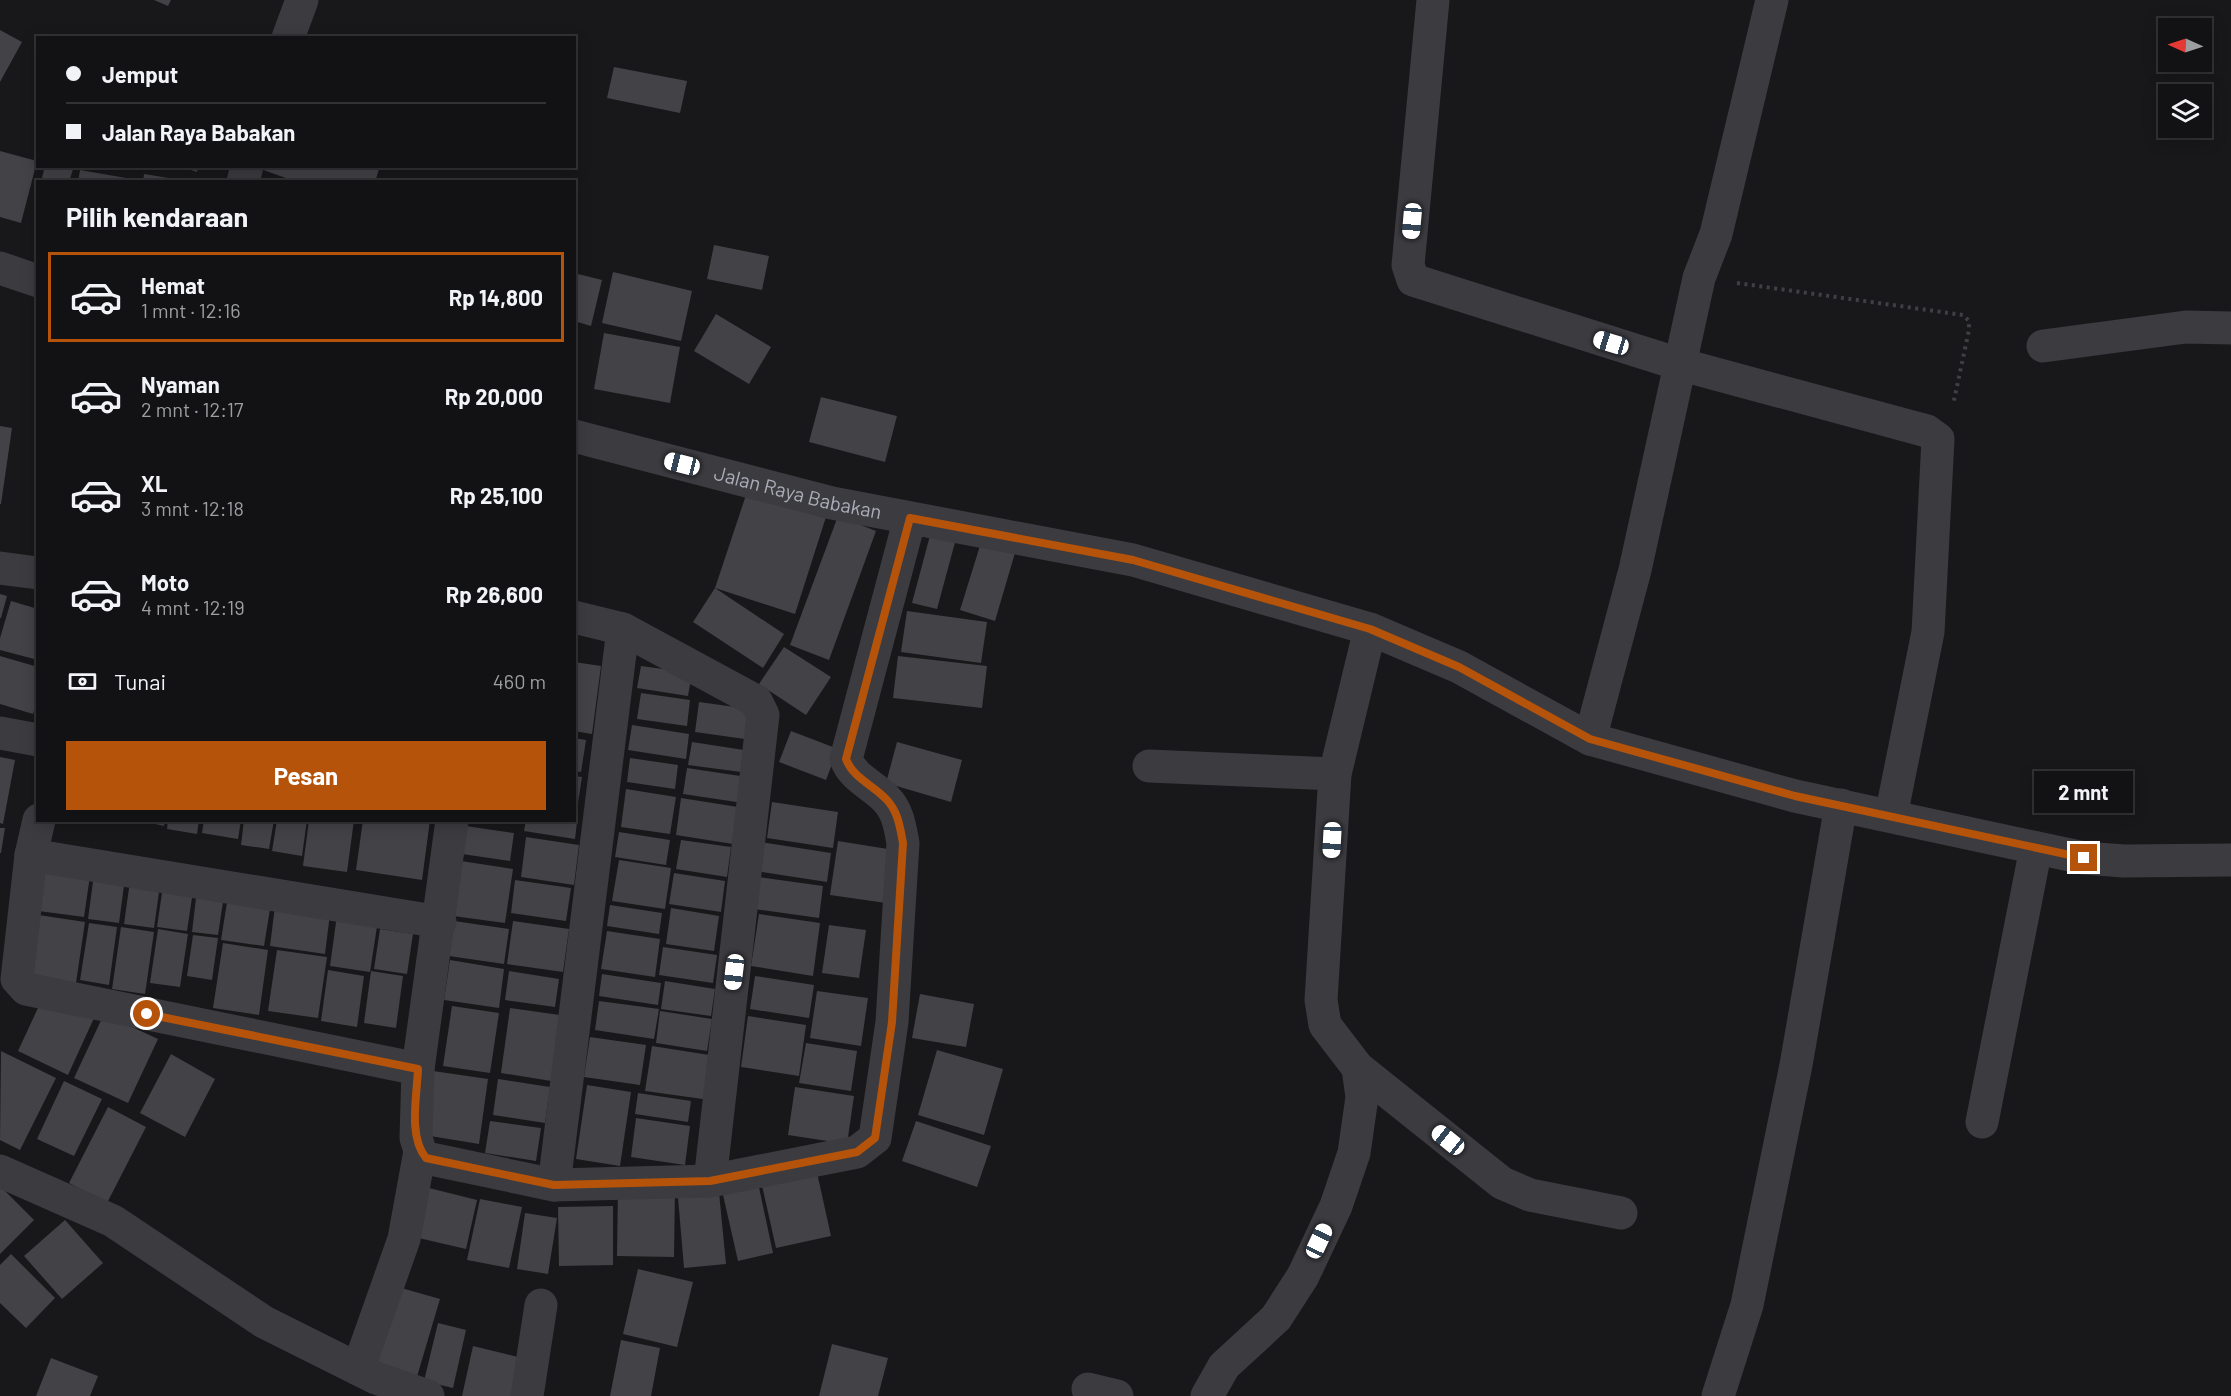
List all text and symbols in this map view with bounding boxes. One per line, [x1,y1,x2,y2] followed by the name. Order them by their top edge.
[2158,18,2212,72] north arrow
[2158,18,2212,138] map controls
[102,61,178,87] text: Jemput
[2158,84,2212,138] button: layers
[102,119,295,145] text: Jalan Raya Babakan
[66,200,248,232] text: Pilih kendaraan
[1401,202,1423,240] car
[69,270,123,324] icon: car
[141,272,205,298] text: Hemat
[449,284,543,310] text: Rp 14,800
[141,298,241,322] text: 1 mnt · 12:16
[1591,329,1631,357] car
[69,369,123,423] icon: car
[141,371,220,397] text: Nyaman
[445,383,543,409] text: Rp 20,000
[141,397,243,421] text: 2 mnt · 12:17
[662,451,702,477] car
[712,460,884,523] street label: Jalan Raya Babakan
[69,468,123,522] icon: car
[141,470,167,496] text: XL
[450,482,543,508] text: Rp 25,100
[141,496,244,520] text: 3 mnt · 12:18
[69,567,123,621] icon: car
[141,569,189,595] text: Moto
[446,581,543,607] text: Rp 26,600
[141,595,245,619] text: 4 mnt · 12:19
[66,665,99,698] icon: cash
[114,668,166,694] text: Tunai
[493,669,546,693] text: 460 m
[66,741,546,810] button: Pesan
[2034,771,2134,813] callout: 2 mnt
[2058,780,2109,804] text: 2 mnt
[1322,822,1342,858] car
[2070,844,2097,871] route end
[723,953,745,991] car
[133,1000,160,1027] route start
[1428,1122,1468,1158] car
[1303,1221,1335,1261] car

